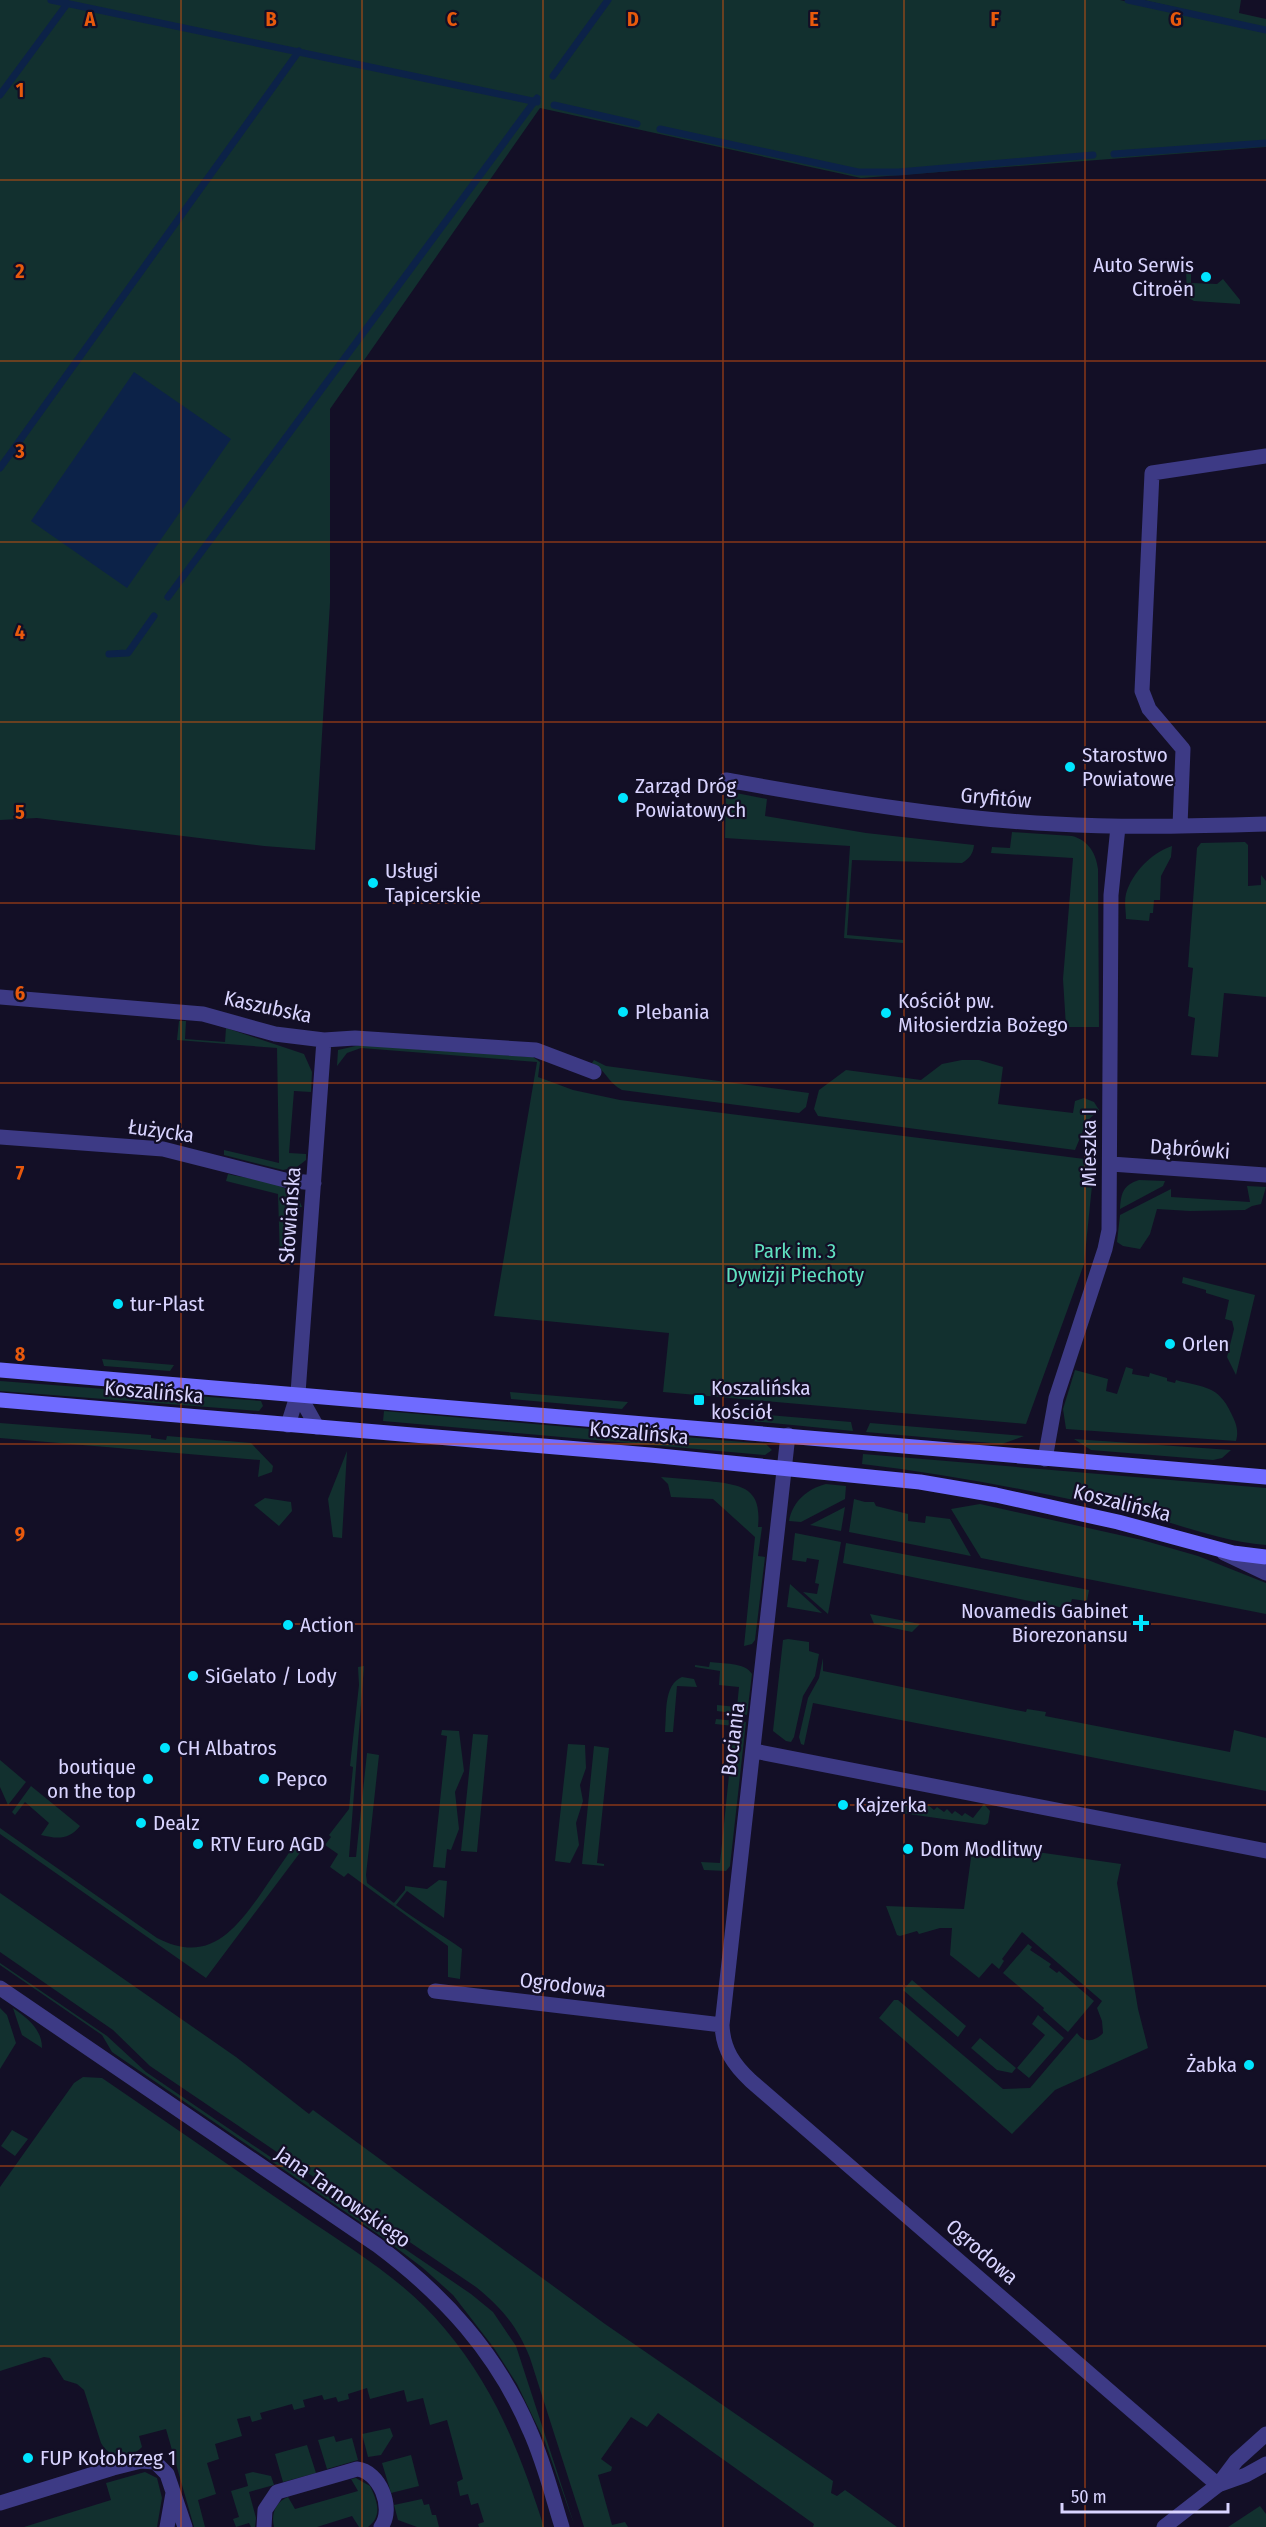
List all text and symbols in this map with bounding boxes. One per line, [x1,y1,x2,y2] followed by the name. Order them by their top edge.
[84,7,97,31] text: A
[265,7,277,31] text: B
[447,7,458,31] text: C
[627,7,639,31] text: D
[809,7,819,31] text: E
[991,7,1000,31] text: F
[1170,7,1182,31] text: G
[16,78,24,102] text: 1
[1093,252,1194,302] place label: Auto Serwis Citroën
[14,259,25,283] text: 2
[1199,270,1213,284] marker: Auto Serwis Citroën
[14,439,25,463] text: 3
[15,620,25,644] text: 4
[1082,742,1174,792] place label: Starostwo Powiatowe
[1063,760,1077,774] marker: Starostwo Powiatowe
[635,773,746,823] place label: Zarząd Dróg Powiatowych
[959,782,1033,814] street label: Gryfitów
[616,791,630,805] marker: Zarząd Dróg Powiatowych
[15,800,25,824] text: 5
[385,858,481,908] place label: Usługi Tapicerskie
[366,876,380,890] marker: Usługi Tapicerskie
[15,981,25,1005] text: 6
[222,985,314,1029] street label: Kaszubska
[898,988,1068,1038] place label: Kościół pw. Miłosierdzia Bożego
[635,999,710,1025] place label: Plebania
[616,1005,630,1019] marker: Plebania
[879,1006,893,1020] marker: Kościół pw. Miłosierdzia Bożego
[1076,1109,1102,1187] street label: Mieszka I
[126,1113,196,1149] street label: Łużycka
[1149,1133,1231,1165] street label: Dąbrówki
[16,1161,25,1185] text: 7
[274,1166,306,1264] street label: Słowiańska
[726,1238,865,1288] park label: Park im. 3 Dywizji Piechoty
[130,1291,205,1317] place label: tur-Plast
[111,1297,125,1311] marker: tur-Plast
[1182,1331,1229,1357] place label: Orlen
[1163,1337,1177,1351] marker: Orlen
[15,1342,26,1366] text: 8
[103,1375,205,1409] street label: Koszalińska
[711,1375,811,1425] place label: Koszalińska kościół
[692,1393,706,1407] marker: Koszalińska kościół
[588,1416,690,1450] street label: Koszalińska
[1071,1478,1173,1528] street label: Koszalińska
[15,1522,25,1546] text: 9
[961,1598,1128,1648] place label: Novamedis Gabinet Biorezonansu
[300,1612,354,1638] place label: Action
[1132,1614,1150,1632] marker: Novamedis Gabinet Biorezonansu
[281,1618,295,1632] marker: Action
[205,1663,337,1689] place label: SiGelato / Lody
[186,1669,200,1683] marker: SiGelato / Lody
[716,1701,750,1777] street label: Bociania
[177,1735,277,1761] place label: CH Albatros
[158,1741,172,1755] marker: CH Albatros
[47,1754,136,1804] place label: boutique on the top
[276,1766,328,1792] place label: Pepco
[141,1772,155,1786] marker: boutique on the top
[257,1772,271,1786] marker: Pepco
[855,1792,927,1818] place label: Kajzerka
[836,1798,850,1812] marker: Kajzerka
[153,1810,200,1836] place label: Dealz
[134,1816,148,1830] marker: Dealz
[210,1831,325,1857] place label: RTV Euro AGD
[920,1836,1043,1862] place label: Dom Modlitwy
[191,1837,205,1851] marker: RTV Euro AGD
[901,1842,915,1856] marker: Dom Modlitwy
[518,1967,608,2003] street label: Ogrodowa
[1186,2052,1237,2078] place label: Żabka
[1242,2058,1256,2072] marker: Żabka
[270,2141,416,2253] street label: Jana Tarnowskiego
[941,2214,1023,2290] street label: Ogrodowa
[40,2445,176,2471] place label: FUP Kołobrzeg 1
[21,2451,35,2465] marker: FUP Kołobrzeg 1
[1062,2476,1228,2514] scale bar
[1071,2486,1107,2508] text: 50 m

